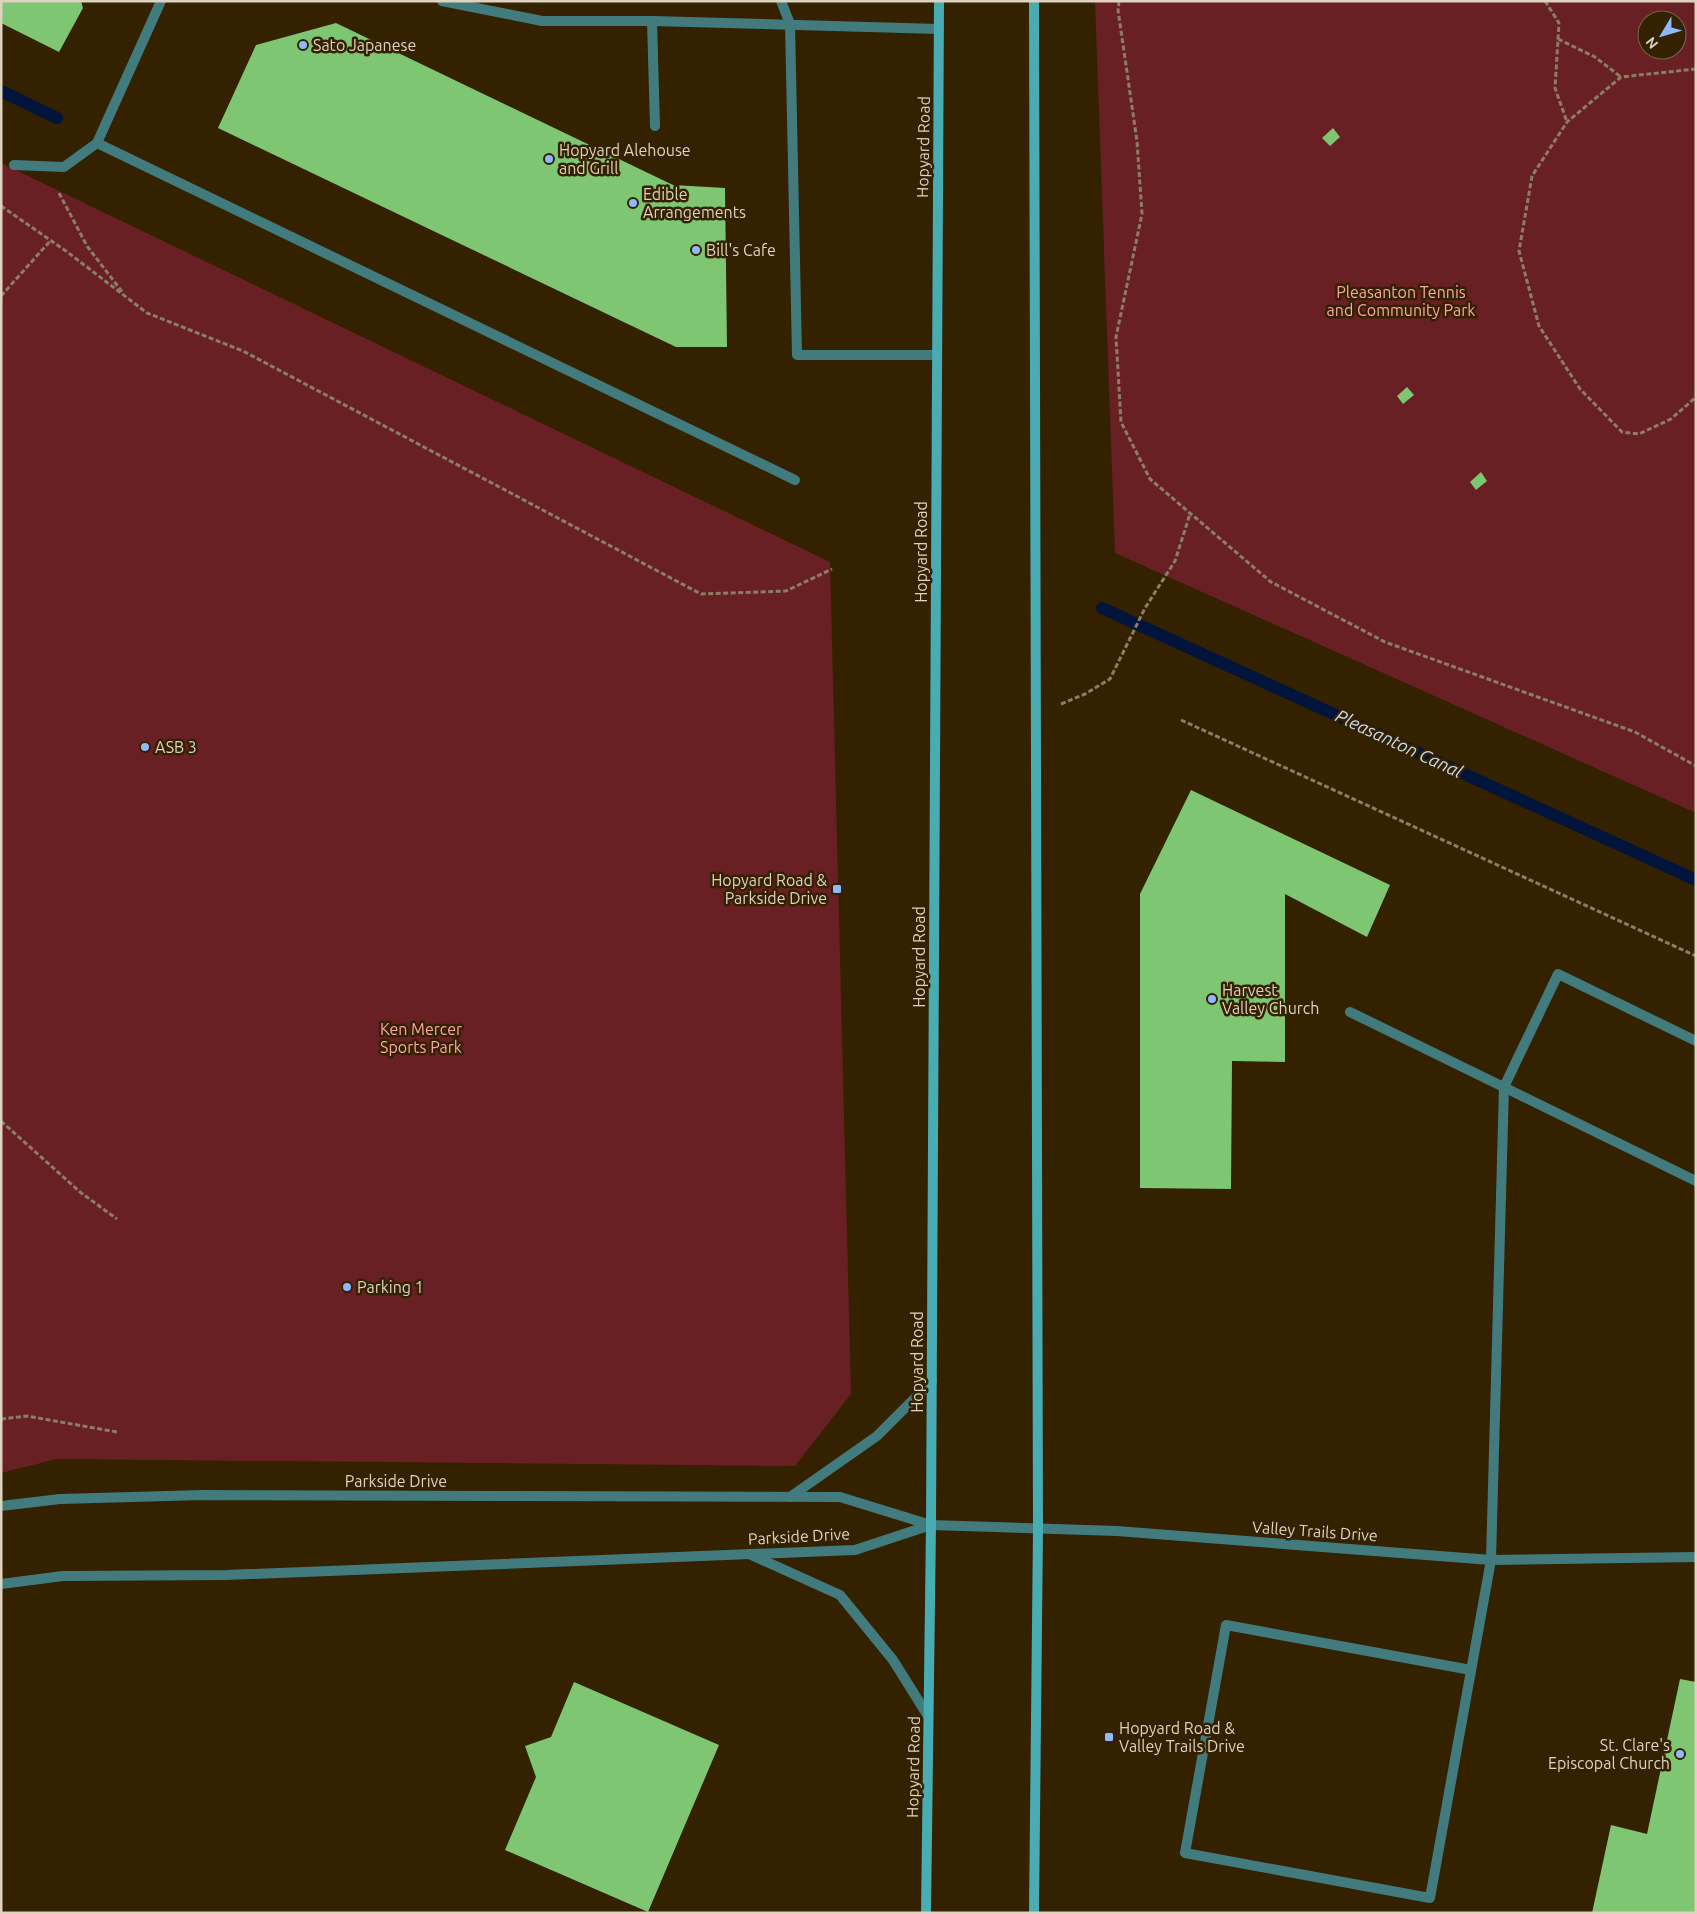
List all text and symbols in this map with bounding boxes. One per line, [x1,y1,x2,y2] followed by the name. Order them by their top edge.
[1637,10,1687,60] north arrow
[1642,34,1661,52] text: N
[313,36,416,54] place label: Sato Japanese
[297,39,309,51] marker: Sato Japanese
[913,96,933,198] street label: Hopyard Road
[559,141,691,177] place label: Hopyard Alehouse and Grill
[543,153,555,165] marker: Hopyard Alehouse and Grill
[643,185,746,221] place label: Edible Arrangements
[627,197,639,209] marker: Edible Arrangements
[706,241,776,259] place label: Bill's Cafe
[690,244,702,256] marker: Bill's Cafe
[1327,283,1475,319] park label: Pleasanton Tennis and Community Park
[912,501,930,603] street label: Hopyard Road
[1333,705,1466,781] water label: Pleasanton Canal
[155,738,197,756] place label: ASB 3
[139,741,151,753] marker: ASB 3
[711,871,828,907] place label: Hopyard Road & Parkside Drive
[831,883,843,895] marker: Hopyard Road & Parkside Drive
[910,906,928,1008] street label: Hopyard Road
[1222,981,1319,1017] place label: Harvest Valley Church
[1206,993,1218,1005] marker: Harvest Valley Church
[380,1020,462,1056] park label: Ken Mercer Sports Park
[357,1278,424,1296] place label: Parking 1
[341,1281,353,1293] marker: Parking 1
[908,1311,926,1413] street label: Hopyard Road
[345,1472,447,1490] street label: Parkside Drive
[1252,1518,1378,1544] street label: Valley Trails Drive
[747,1524,851,1548] street label: Parkside Drive
[903,1716,923,1818] street label: Hopyard Road
[1119,1719,1245,1755] place label: Hopyard Road & Valley Trails Drive
[1103,1731,1115,1743] marker: Hopyard Road & Valley Trails Drive
[1548,1736,1670,1772] place label: St. Clare's Episcopal Church
[1674,1748,1686,1760] marker: St. Clare's Episcopal Church

